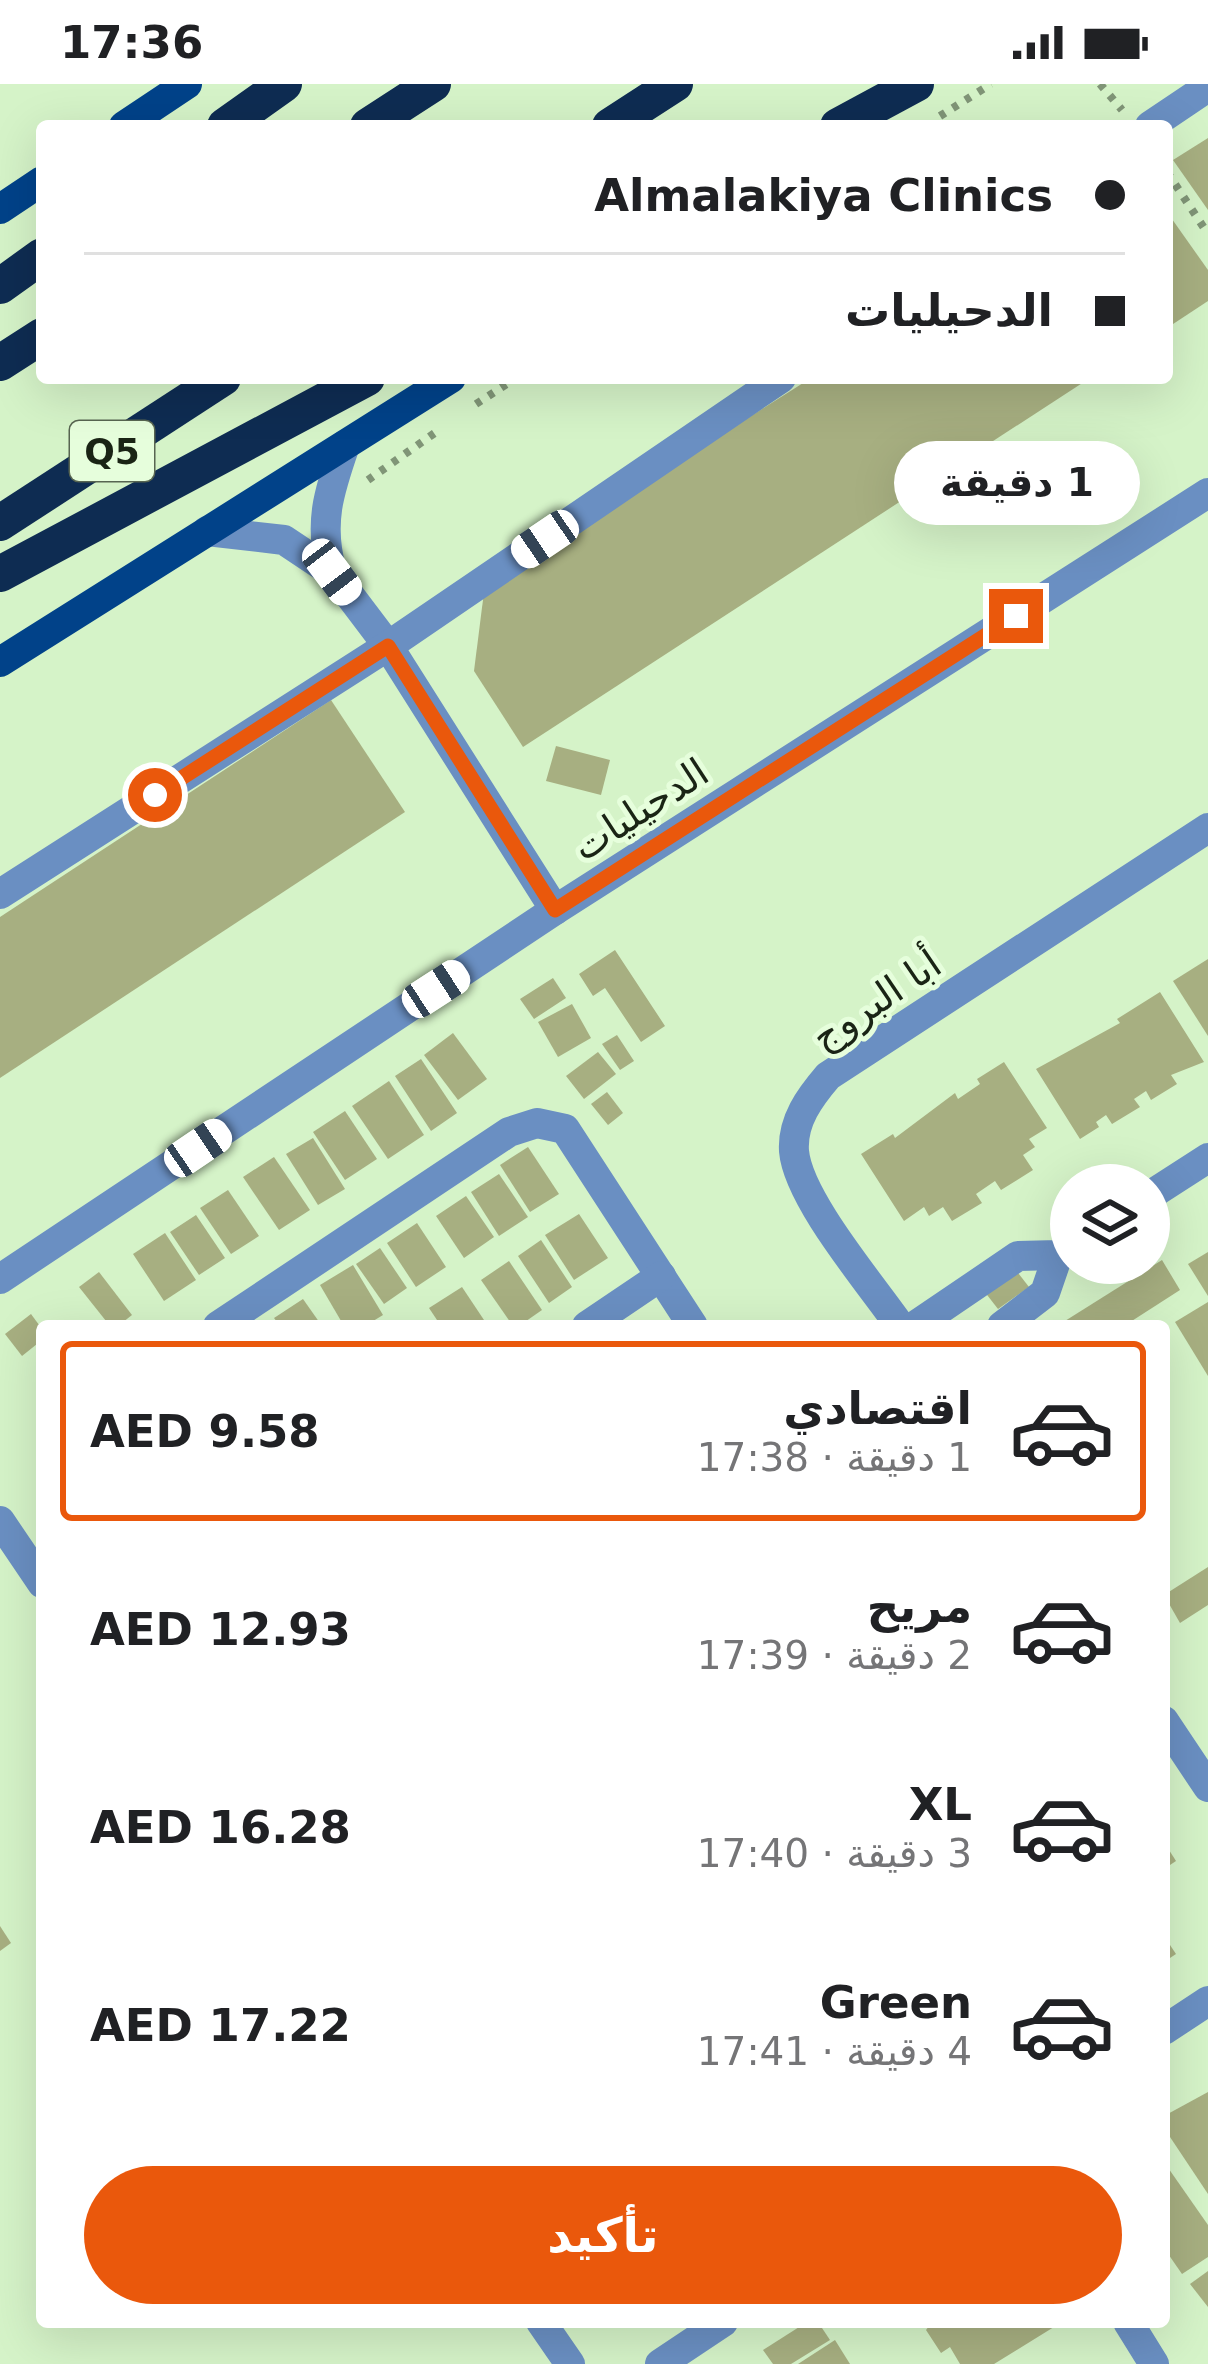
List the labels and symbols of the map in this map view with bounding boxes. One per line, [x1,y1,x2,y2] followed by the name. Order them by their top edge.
[70,421,154,481] road number: Q5
[893,442,1139,526] callout: 1 دقيقة
[505,504,585,574] car
[296,532,368,612] car
[989,589,1043,643] route end
[564,749,716,870] street label: الدحيليات
[128,768,182,822] route start
[802,938,950,1061] street label: أبا البروج
[396,954,476,1024] car
[158,1113,238,1183] car

